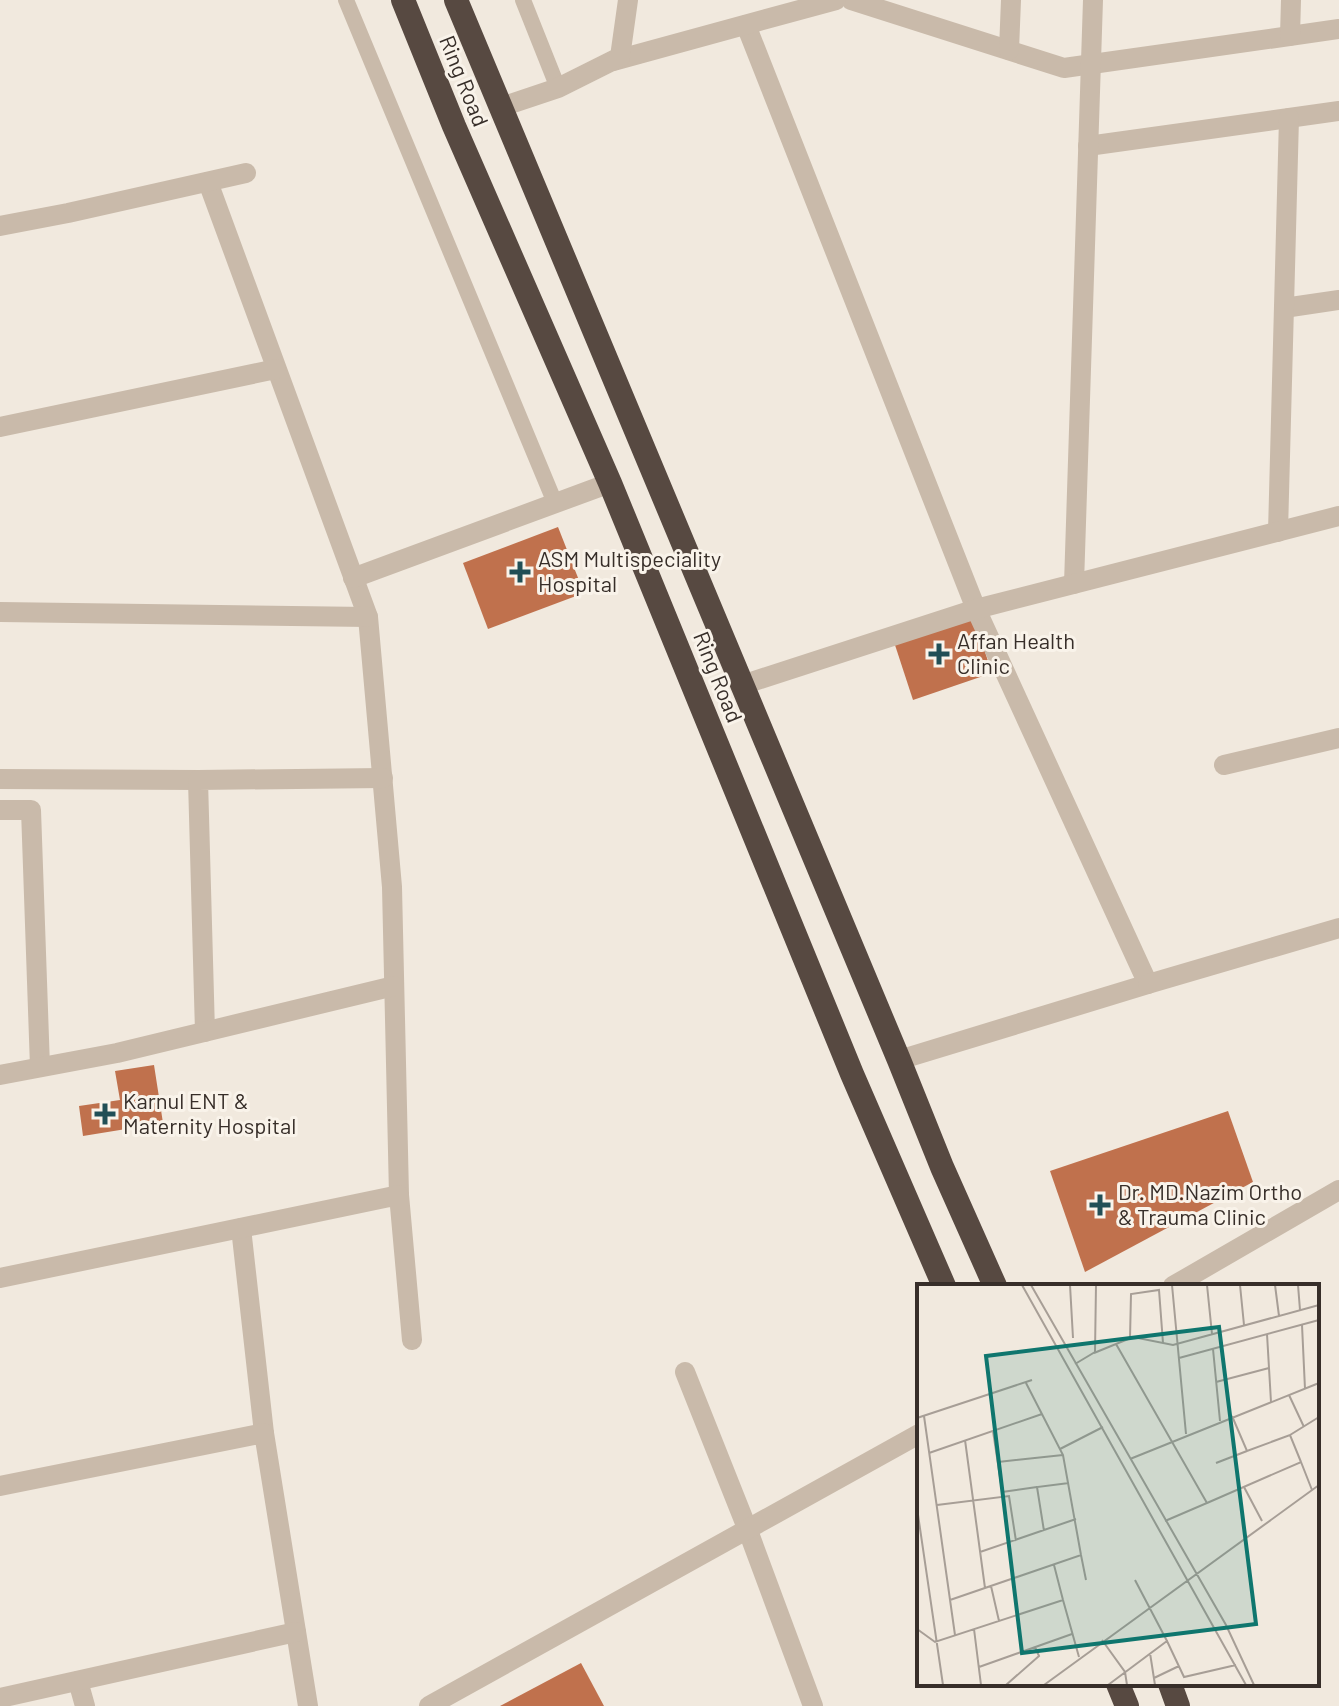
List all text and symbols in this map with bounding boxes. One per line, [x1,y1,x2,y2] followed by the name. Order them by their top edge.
[435,31,495,130] street label: Ring Road
[538,545,721,596] place label: ASM Multispeciality Hospital
[509,561,531,583] marker: ASM Multispeciality Hospital
[689,627,749,726] street label: Ring Road
[957,627,1075,678] place label: Affan Health Clinic
[928,643,950,665] marker: Affan Health Clinic
[123,1087,296,1138] place label: Karnul ENT & Maternity Hospital
[94,1103,116,1125] marker: Karnul ENT & Maternity Hospital
[1118,1178,1302,1229] place label: Dr. MD.Nazim Ortho & Trauma Clinic
[1089,1194,1111,1216] marker: Dr. MD.Nazim Ortho & Trauma Clinic
[917,1284,1319,1686] inset map

